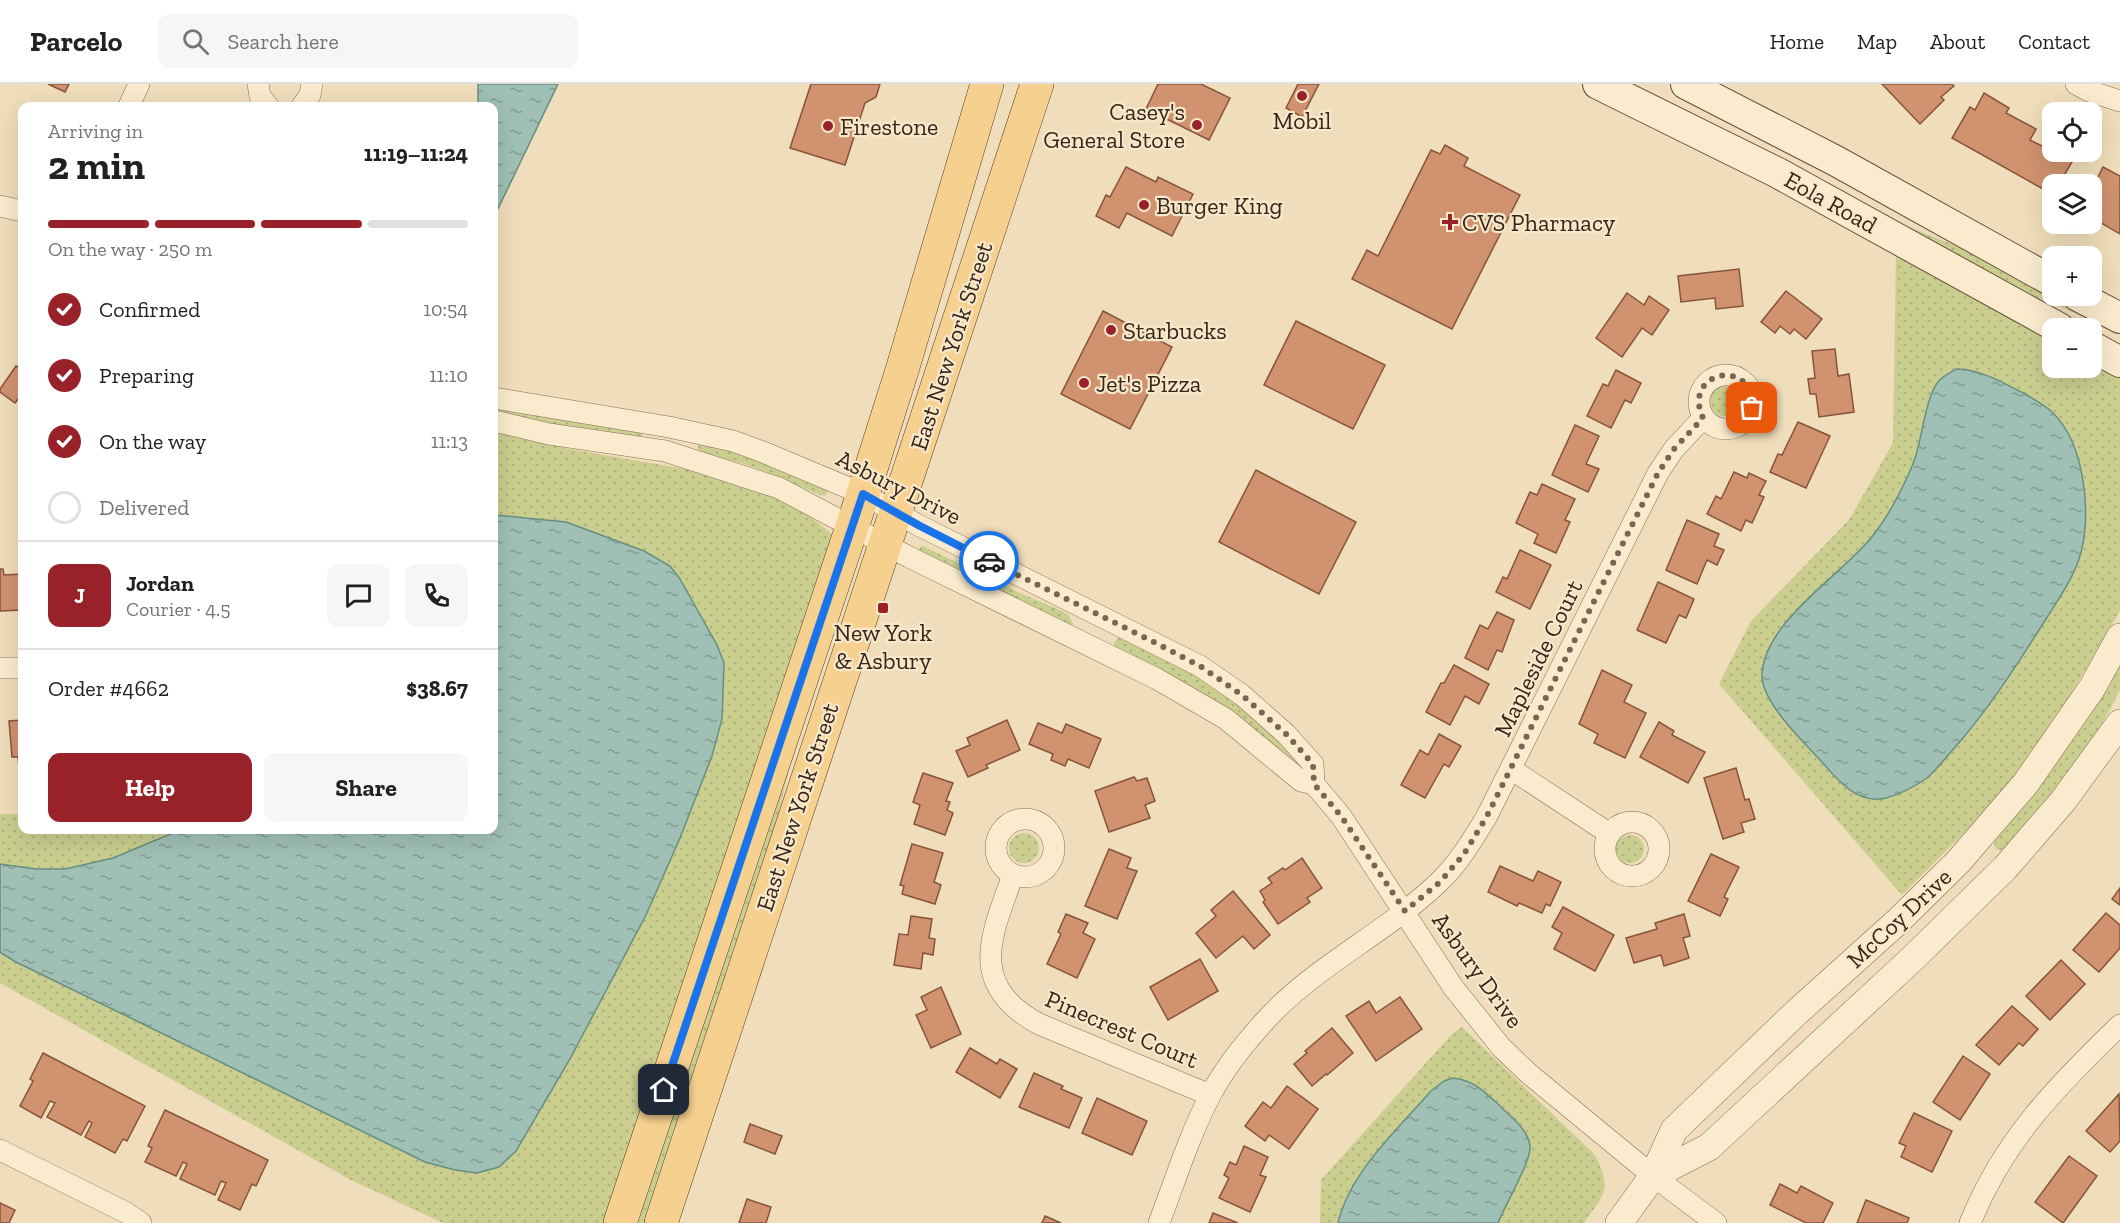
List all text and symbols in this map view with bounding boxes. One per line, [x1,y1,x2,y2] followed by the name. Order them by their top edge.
[158,14,578,68] search box
[30,25,122,58] text: Parcelo
[179,25,212,58] icon: search
[227,28,339,55] text: Search here
[1770,29,1824,54] text: Home
[1857,29,1897,54] text: Map
[1930,29,1985,54] text: About
[2018,29,2090,54] text: Contact
[1295,89,1309,103] marker: Mobil
[1043,97,1185,154] place label: Casey's General Store
[2042,102,2102,378] map controls
[2042,102,2102,162] button: locate
[1273,106,1331,135] place label: Mobil
[840,112,938,141] place label: Firestone
[1190,118,1204,132] marker: Casey's General Store
[48,119,143,143] text: Arriving in
[821,119,835,133] marker: Firestone
[364,140,468,167] text: 11:19–11:24
[48,142,145,189] text: 2 min
[1780,165,1882,239] street label: Eola Road
[2042,174,2102,234] button: layers
[1156,191,1283,220] place label: Burger King
[1137,198,1151,212] marker: Burger King
[1462,208,1616,237] place label: CVS Pharmacy
[1443,215,1457,229] marker: CVS Pharmacy
[48,237,212,261] text: On the way · 250 m
[904,238,998,454] street label: East New York Street
[2042,246,2102,306] button: +
[48,293,81,326] icon: check
[99,296,200,323] text: Confirmed
[423,297,468,321] text: 10:54
[1123,316,1227,345] place label: Starbucks
[2042,318,2102,378] button: −
[1104,323,1118,337] marker: Starbucks
[48,359,81,392] icon: check
[99,362,194,389] text: Preparing
[429,363,468,387] text: 11:10
[1096,369,1202,398] place label: Jet's Pizza
[1077,376,1091,390] marker: Jet's Pizza
[1726,382,1777,433] pin
[1735,391,1768,424] icon: bag
[48,425,81,458] icon: check
[99,428,206,455] text: On the way
[431,429,468,453] text: 11:13
[832,443,966,531] street label: Asbury Drive
[99,494,189,521] text: Delivered
[959,531,1019,591] courier
[973,545,1006,578] icon: car
[327,564,390,627] button: chat
[405,564,468,627] button: phone
[126,570,194,597] text: Jordan
[1488,575,1589,741] street label: Mapleside Court
[74,582,85,609] text: J
[126,597,231,621] text: Courier · 4.5
[876,601,890,615] marker: New York & Asbury
[834,618,933,675] place label: New York & Asbury
[48,675,169,702] text: Order #4662
[406,675,468,702] text: $38.67
[750,699,844,915] street label: East New York Street
[48,753,252,822] button: Help
[264,753,468,822] button: Share
[1841,862,1957,974] street label: McCoy Drive
[1426,906,1530,1034] street label: Asbury Drive
[1041,984,1203,1074] street label: Pinecrest Court
[638,1064,689,1115] pin
[647,1073,680,1106] icon: home

